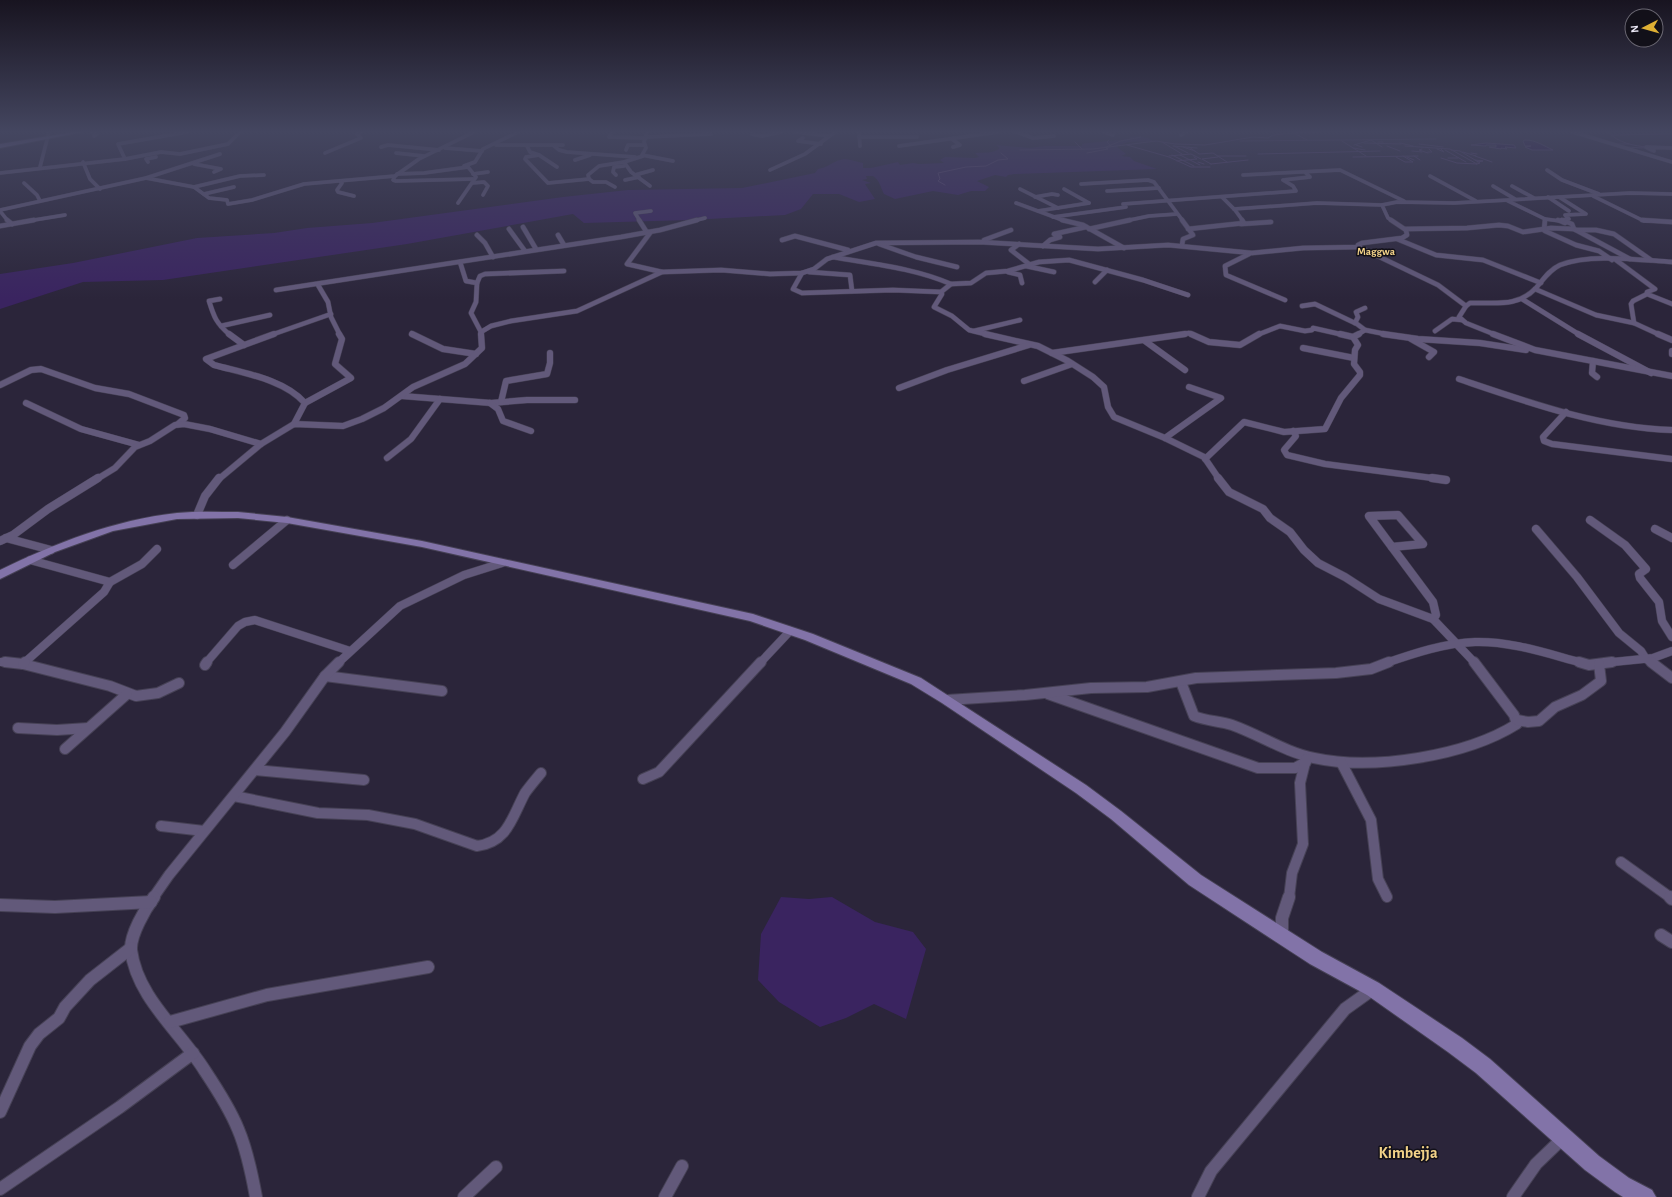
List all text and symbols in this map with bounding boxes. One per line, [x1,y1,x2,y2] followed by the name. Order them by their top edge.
[1624,8,1664,48] north arrow
[1629,25,1640,33] text: N
[1357,246,1396,257] district label: Maggwa
[1378,1145,1438,1162] district label: Kimbejja

